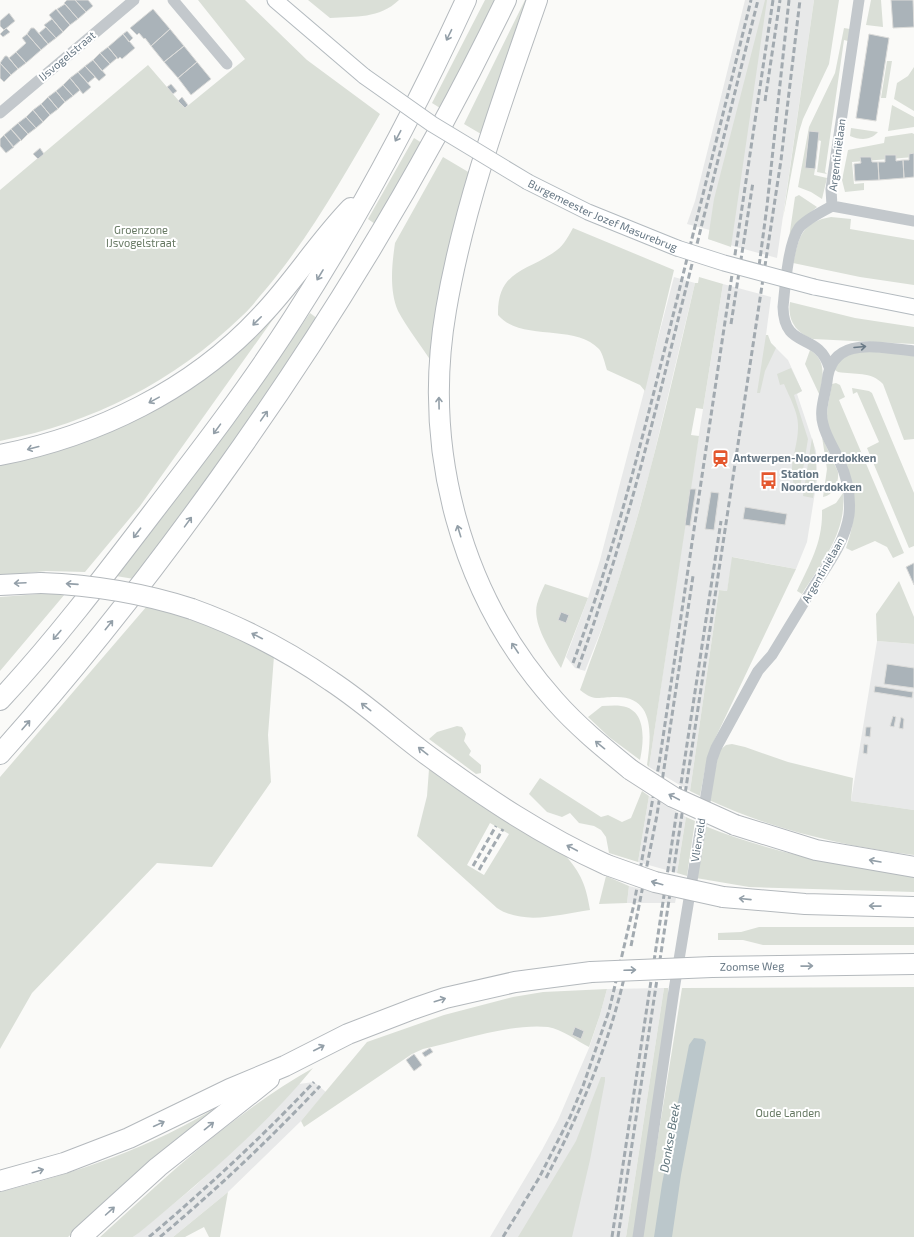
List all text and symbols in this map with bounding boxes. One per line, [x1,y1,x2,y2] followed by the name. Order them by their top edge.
[36,28,98,83] street label: IJsvogelstraat
[445,29,452,41] one-way arrow
[826,118,847,192] street label: Argentiniëlaan
[394,130,401,142] one-way arrow
[526,176,680,254] street label: Burgemeester Jozef Masurebrug
[106,223,176,249] park label: Groenzone IJsvogelstraat
[316,269,324,280] one-way arrow
[252,316,262,326] one-way arrow
[853,344,866,351] one-way arrow
[148,396,160,404] one-way arrow
[435,397,443,410] one-way arrow
[260,411,268,422] one-way arrow
[212,424,221,435] one-way arrow
[27,445,40,452] one-way arrow
[710,448,730,468] station icon: Antwerpen-Noorderdokken
[733,451,876,464] place label: Antwerpen-Noorderdokken
[781,467,862,493] place label: Station Noorderdokken
[758,470,778,490] bus stop icon: Station Noorderdokken
[184,517,192,528] one-way arrow
[455,525,462,538] one-way arrow
[133,527,142,538] one-way arrow
[799,535,847,605] street label: Argentiniëlaan
[14,580,27,587] one-way arrow
[66,581,79,588] one-way arrow
[105,620,113,631] one-way arrow
[52,629,61,640] one-way arrow
[251,632,263,640] one-way arrow
[511,643,519,654] one-way arrow
[361,703,372,711] one-way arrow
[21,720,30,730] one-way arrow
[595,741,606,750] one-way arrow
[417,747,428,756] one-way arrow
[668,793,680,800] one-way arrow
[688,817,707,863] street label: Vlierveld
[566,844,578,852] one-way arrow
[869,857,882,865] one-way arrow
[651,878,664,886] one-way arrow
[739,895,752,903] one-way arrow
[869,902,882,910] one-way arrow
[720,959,784,973] street label: Zoomse Weg
[800,962,813,970] one-way arrow
[623,966,636,974] one-way arrow
[433,996,446,1003] one-way arrow
[313,1044,325,1051] one-way arrow
[656,1102,682,1173] water label: Donkse Beek
[756,1106,820,1119] park label: Oude Landen
[153,1120,165,1127] one-way arrow
[203,1122,214,1131] one-way arrow
[31,1167,44,1174] one-way arrow
[105,1206,115,1215] one-way arrow

